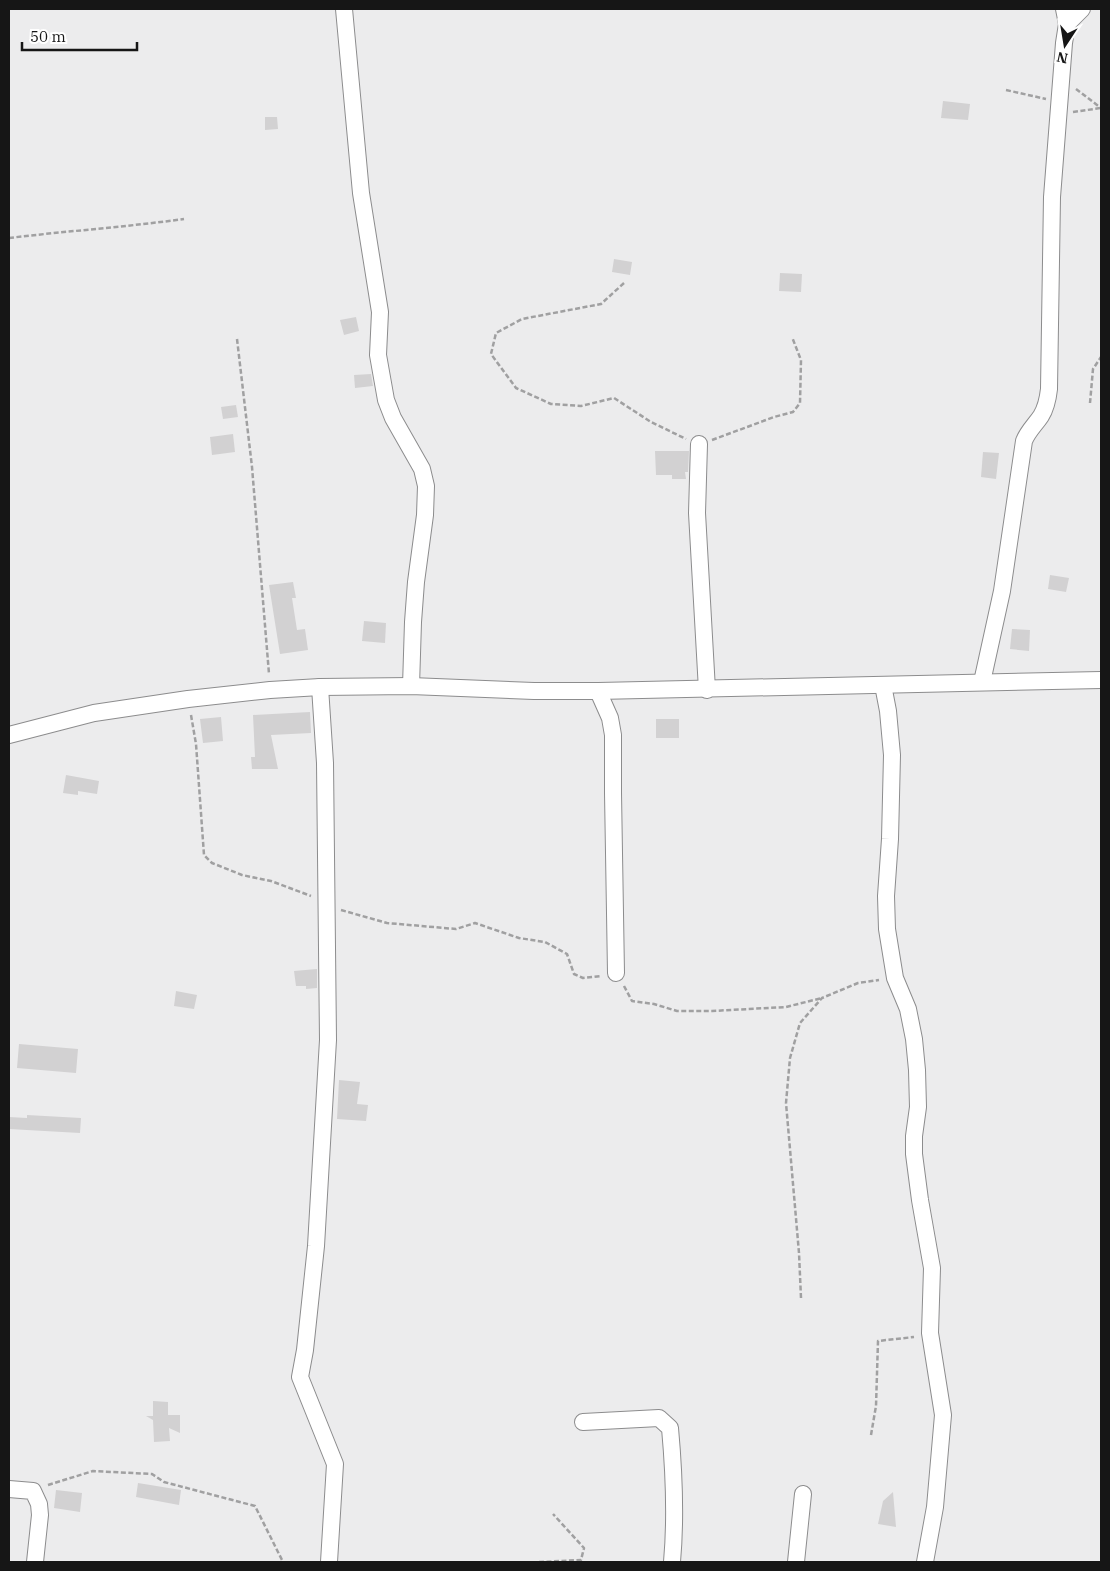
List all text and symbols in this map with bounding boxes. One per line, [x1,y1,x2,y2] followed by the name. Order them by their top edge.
[22,20,138,52] scale bar
[1040,20,1090,70] north arrow
[30,27,66,46] text: 50 m
[1055,48,1070,68] text: N

